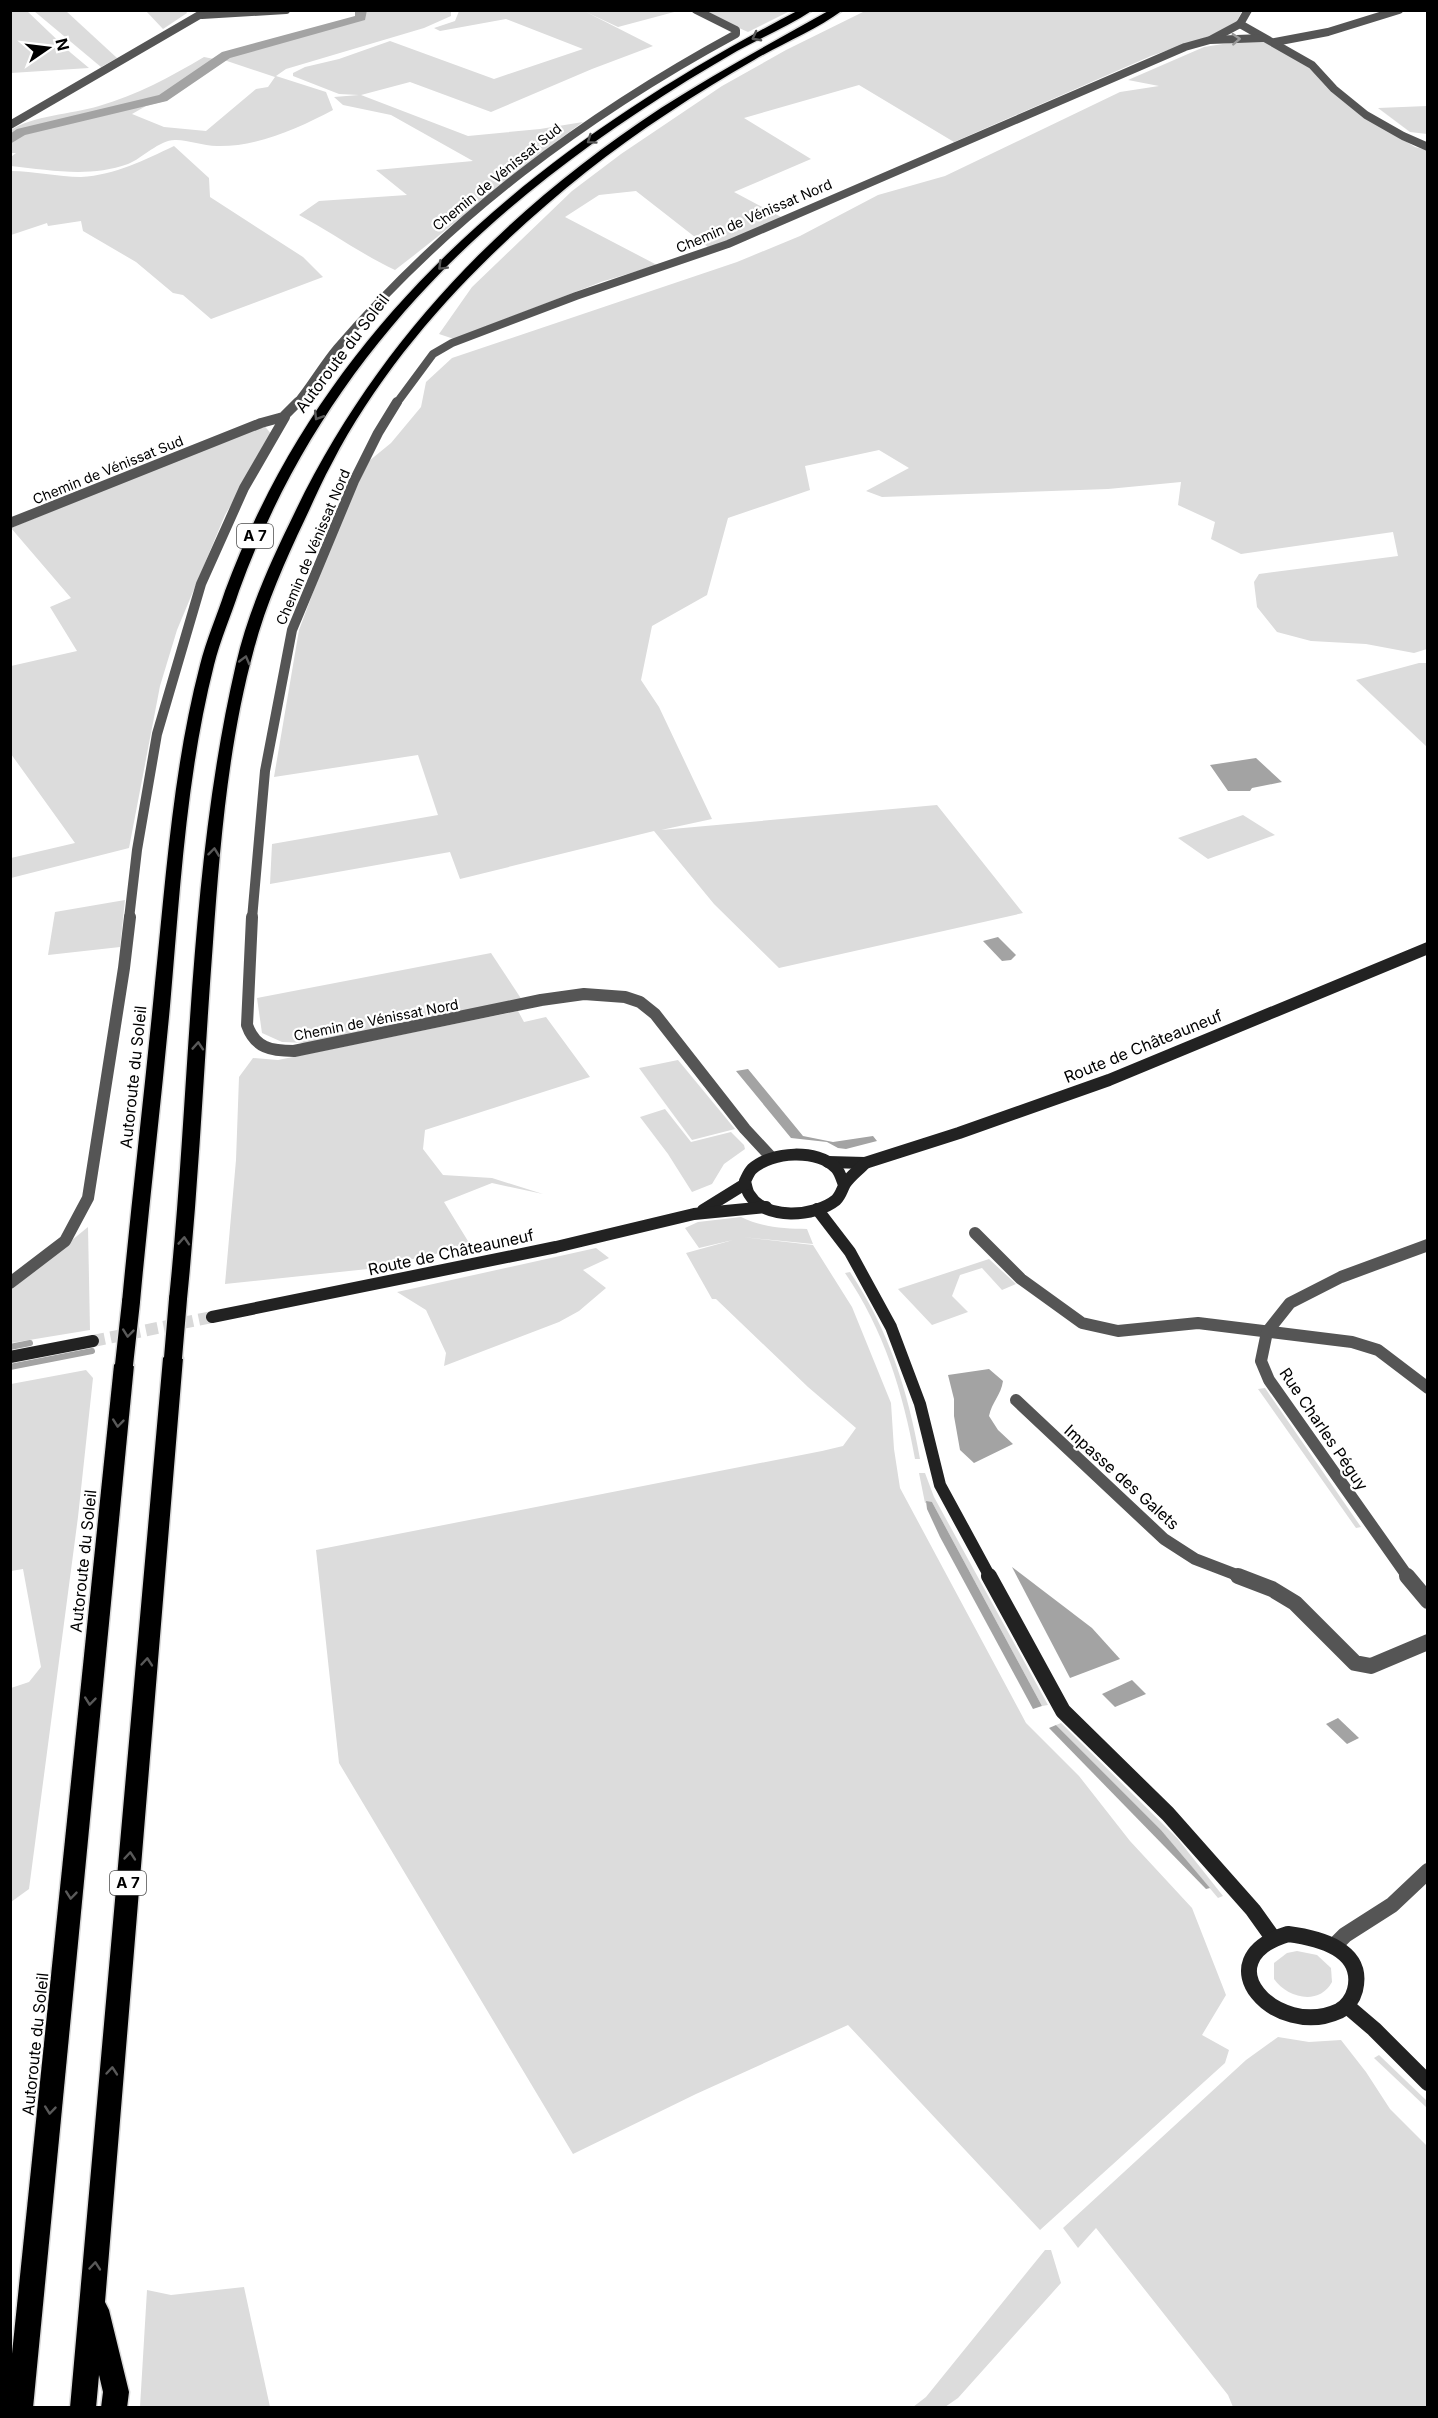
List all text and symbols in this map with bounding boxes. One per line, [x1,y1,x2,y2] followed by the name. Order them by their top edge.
[18,18,78,78] north arrow
[752,30,762,41] one-way arrow
[1232,33,1241,46] one-way arrow
[51,36,74,53] text: N
[429,119,565,234] street label: Chemin de Vénissat Sud
[586,133,597,144] one-way arrow
[673,175,834,256] street label: Chemin de Vénissat Nord
[438,259,449,270] one-way arrow
[291,290,393,416] street label: Autoroute du Soleil
[314,410,326,420] one-way arrow
[30,432,186,508] street label: Chemin de Vénissat Sud
[272,466,353,627] street label: Chemin de Vénissat Nord
[237,524,273,548] road number: A 7
[238,655,250,666] one-way arrow
[207,847,219,857] one-way arrow
[292,995,460,1044] street label: Chemin de Vénissat Nord
[116,1005,150,1149] street label: Autoroute du Soleil
[1061,1005,1225,1087] street label: Route de Châteauneuf
[191,1042,204,1051] one-way arrow
[366,1225,536,1279] street label: Route de Châteauneuf
[177,1236,190,1245] one-way arrow
[122,1329,134,1338] one-way arrow
[1275,1364,1373,1494] street label: Rue Charles Péguy
[112,1419,125,1428] one-way arrow
[1060,1420,1184,1534] street label: Impasse des Galets
[66,1489,100,1633] street label: Autoroute du Soleil
[140,1657,153,1666] one-way arrow
[85,1696,97,1705] one-way arrow
[124,1851,137,1860] one-way arrow
[110,1871,146,1895] road number: A 7
[65,1890,78,1899] one-way arrow
[18,1972,52,2116] street label: Autoroute du Soleil
[105,2067,118,2076] one-way arrow
[44,2105,56,2114] one-way arrow
[88,2261,101,2270] one-way arrow

